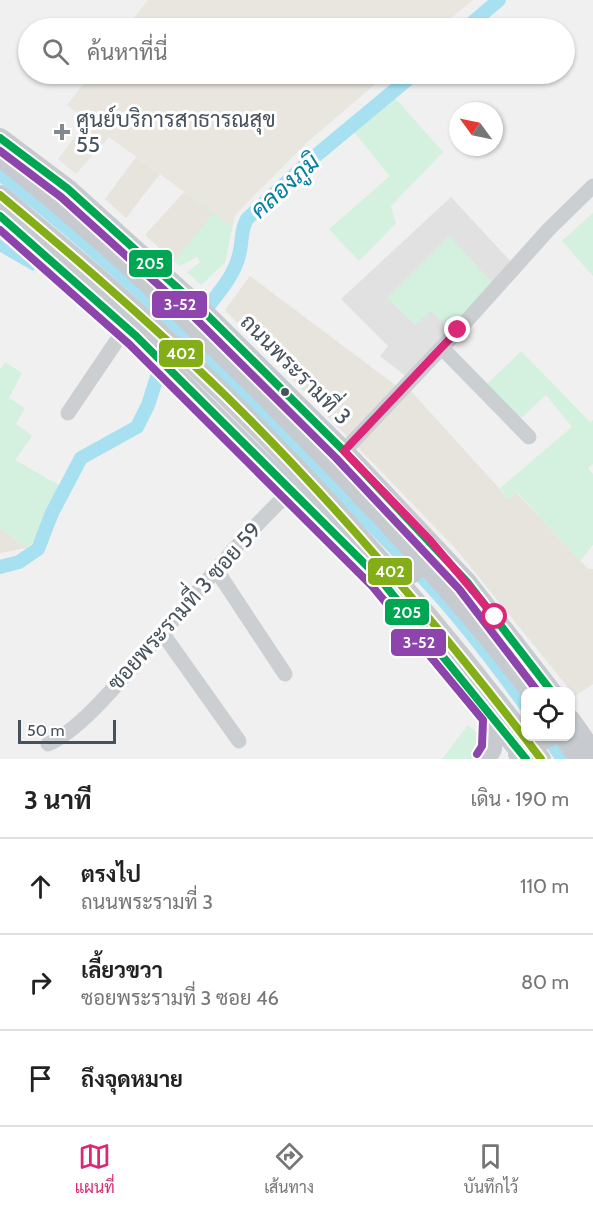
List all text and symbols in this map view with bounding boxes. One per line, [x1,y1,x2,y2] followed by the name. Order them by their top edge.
[18,18,575,84] search box
[39,35,72,68] icon: search
[87,39,167,66] text: ค้นหาที่นี่
[449,102,503,156] north arrow
[76,105,275,158] place label: ศูนย์บริการสาธารณสุข 55
[53,123,71,141] marker: ศูนย์บริการสาธารณสุข 55
[244,146,328,226] water label: คลองภูมิ
[128,249,173,278] line badge: 205
[136,254,164,273] text: 205
[151,290,208,319] line badge: 3-52
[164,295,196,314] text: 3-52
[235,304,361,430] street label: ถนนพระรามที่ 3
[444,316,470,342] route end
[158,339,204,368] line badge: 402
[166,344,196,363] text: 402
[279,386,291,398] unlabelled marker
[97,513,267,696] street label: ซอยพระรามที่ 3 ซอย 59
[367,557,413,586] line badge: 402
[375,562,405,581] text: 402
[384,598,430,626] line badge: 205
[393,603,421,622] text: 205
[481,603,507,629] route start
[390,628,447,657] line badge: 3-52
[403,633,435,652] text: 3-52
[521,687,575,741] map controls
[521,687,575,741] button: locate
[18,717,116,744] scale bar
[27,721,64,740] text: 50 m
[24,784,92,816] text: 3 นาที
[471,787,569,811] text: เดิน · 190 m
[81,861,141,888] text: ตรงไป
[24,870,57,903] icon: ahead
[520,874,569,898] text: 110 m
[81,890,213,914] text: ถนนพระรามที่ 3
[81,957,163,984] text: เลี้ยวขวา
[24,966,57,999] icon: right
[521,970,569,994] text: 80 m
[81,986,279,1010] text: ซอยพระรามที่ 3 ซอย 46
[24,1062,57,1095] icon: arrive
[81,1066,183,1093] text: ถึงจุดหมาย
[75,1140,115,1197] tab: แผนที่
[264,1140,314,1197] tab: เส้นทาง
[464,1140,518,1197] tab: บันทึกไว้

